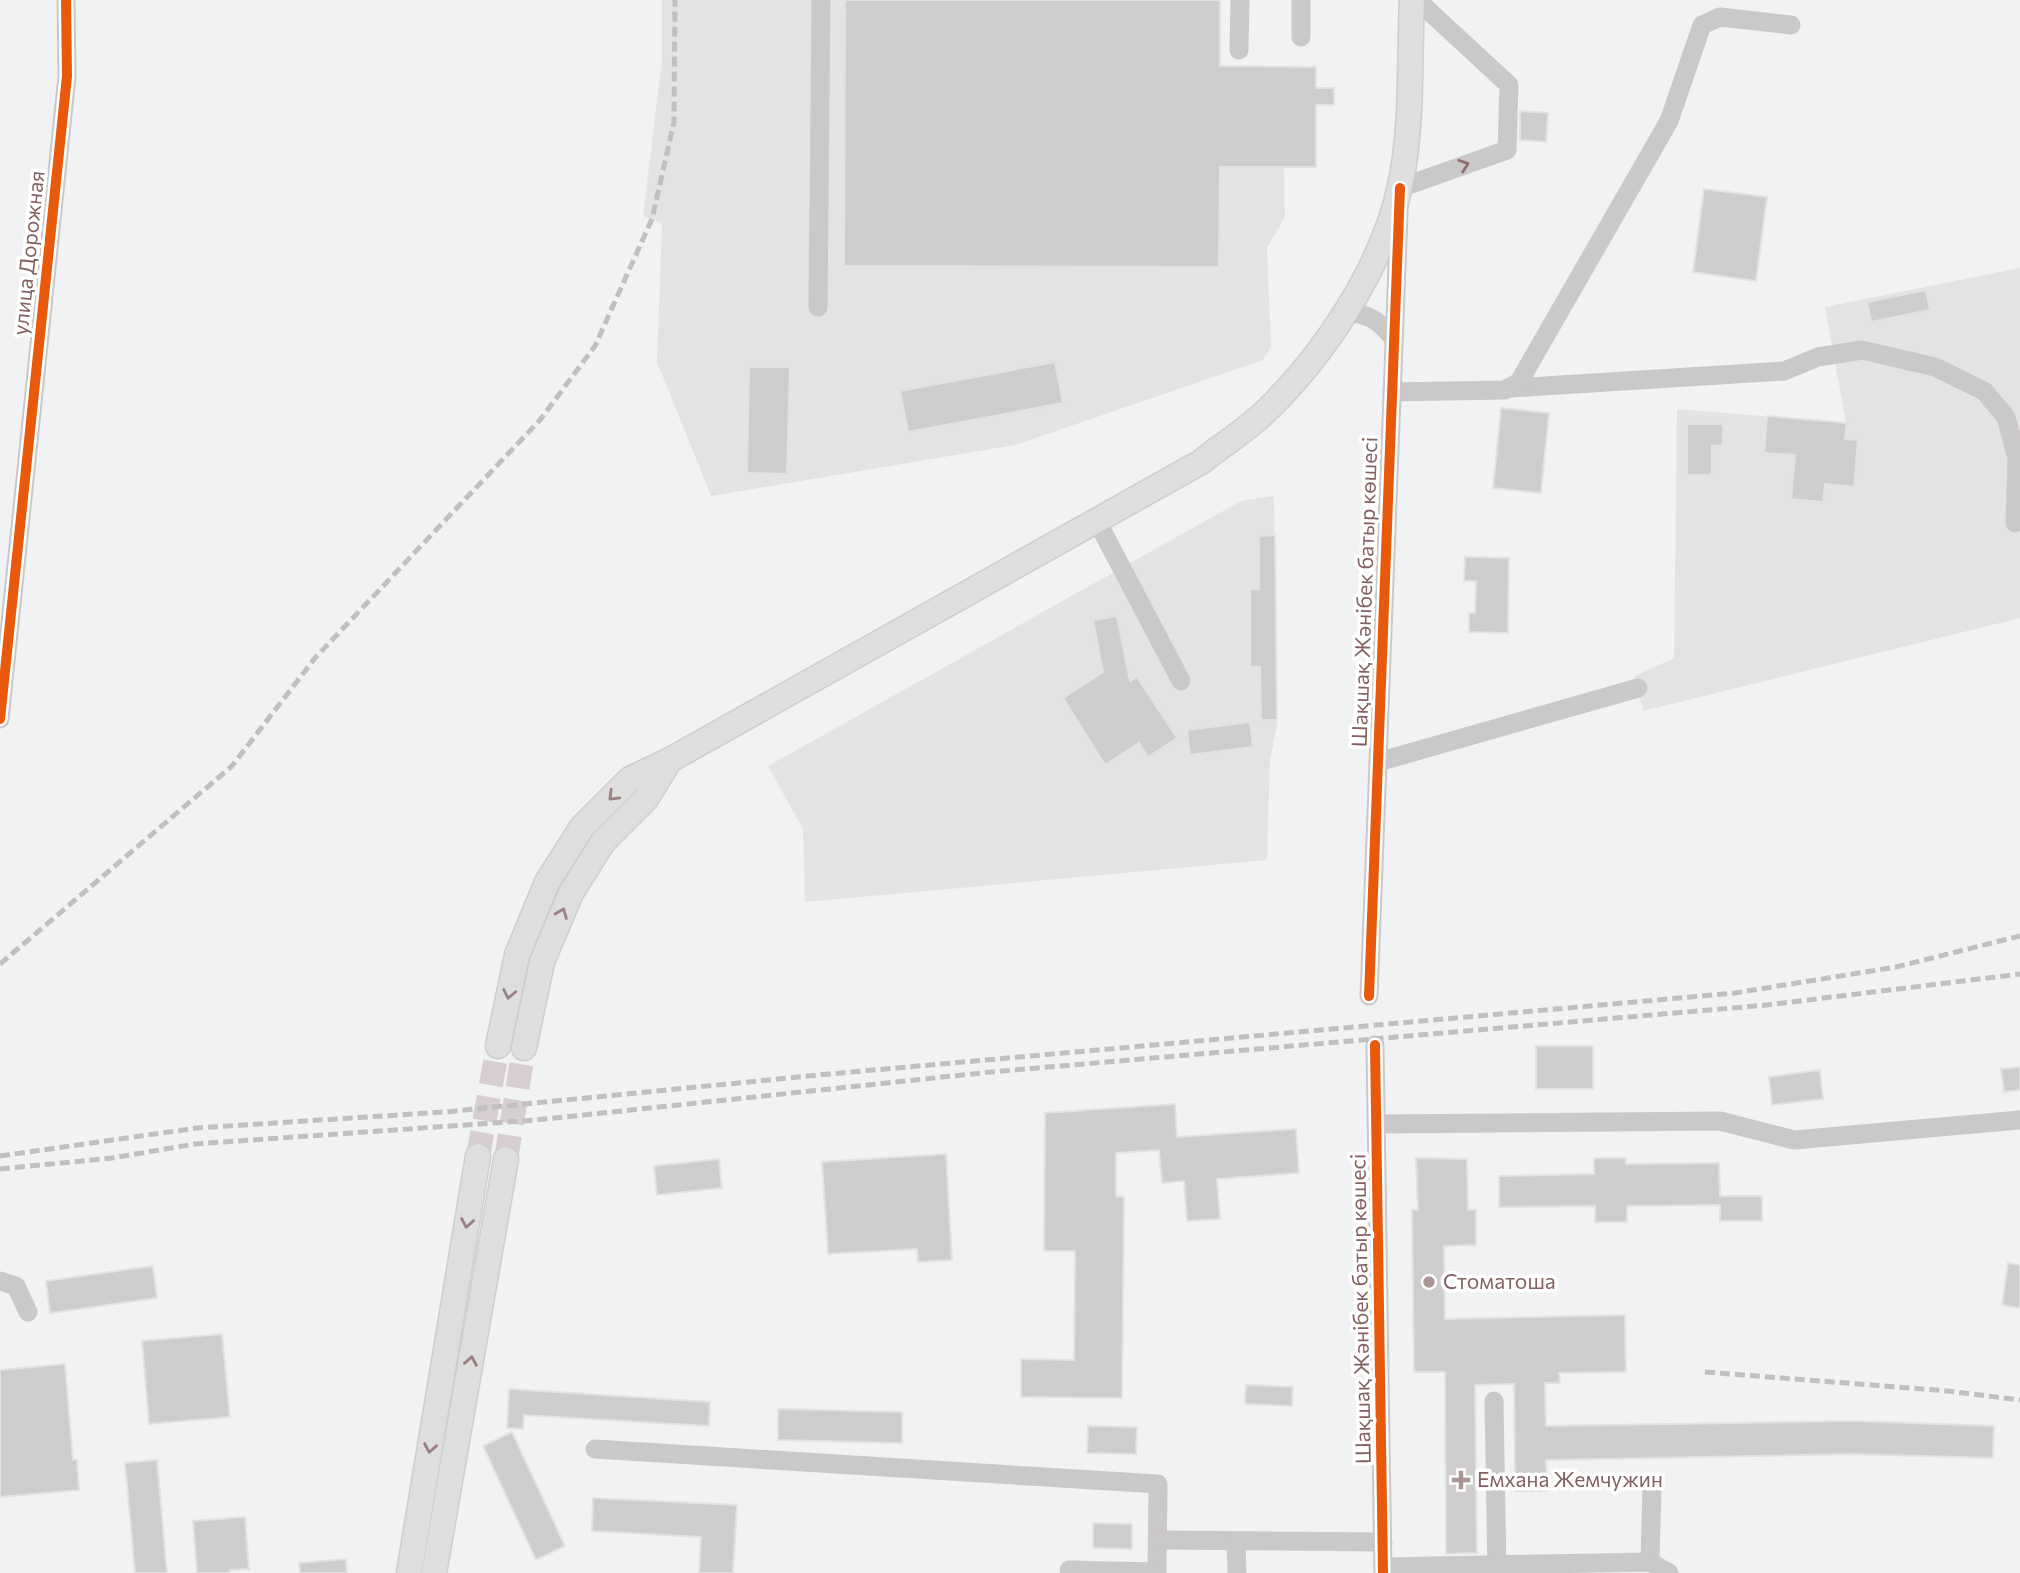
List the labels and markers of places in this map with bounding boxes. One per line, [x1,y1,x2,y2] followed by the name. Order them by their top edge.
[1443,1268,1556,1293] place label: Стоматоша
[1421,1274,1437,1290] marker: Стоматоша
[1477,1466,1663,1491] place label: Емхана Жемчужин
[1451,1470,1471,1490] marker: Емхана Жемчужин

